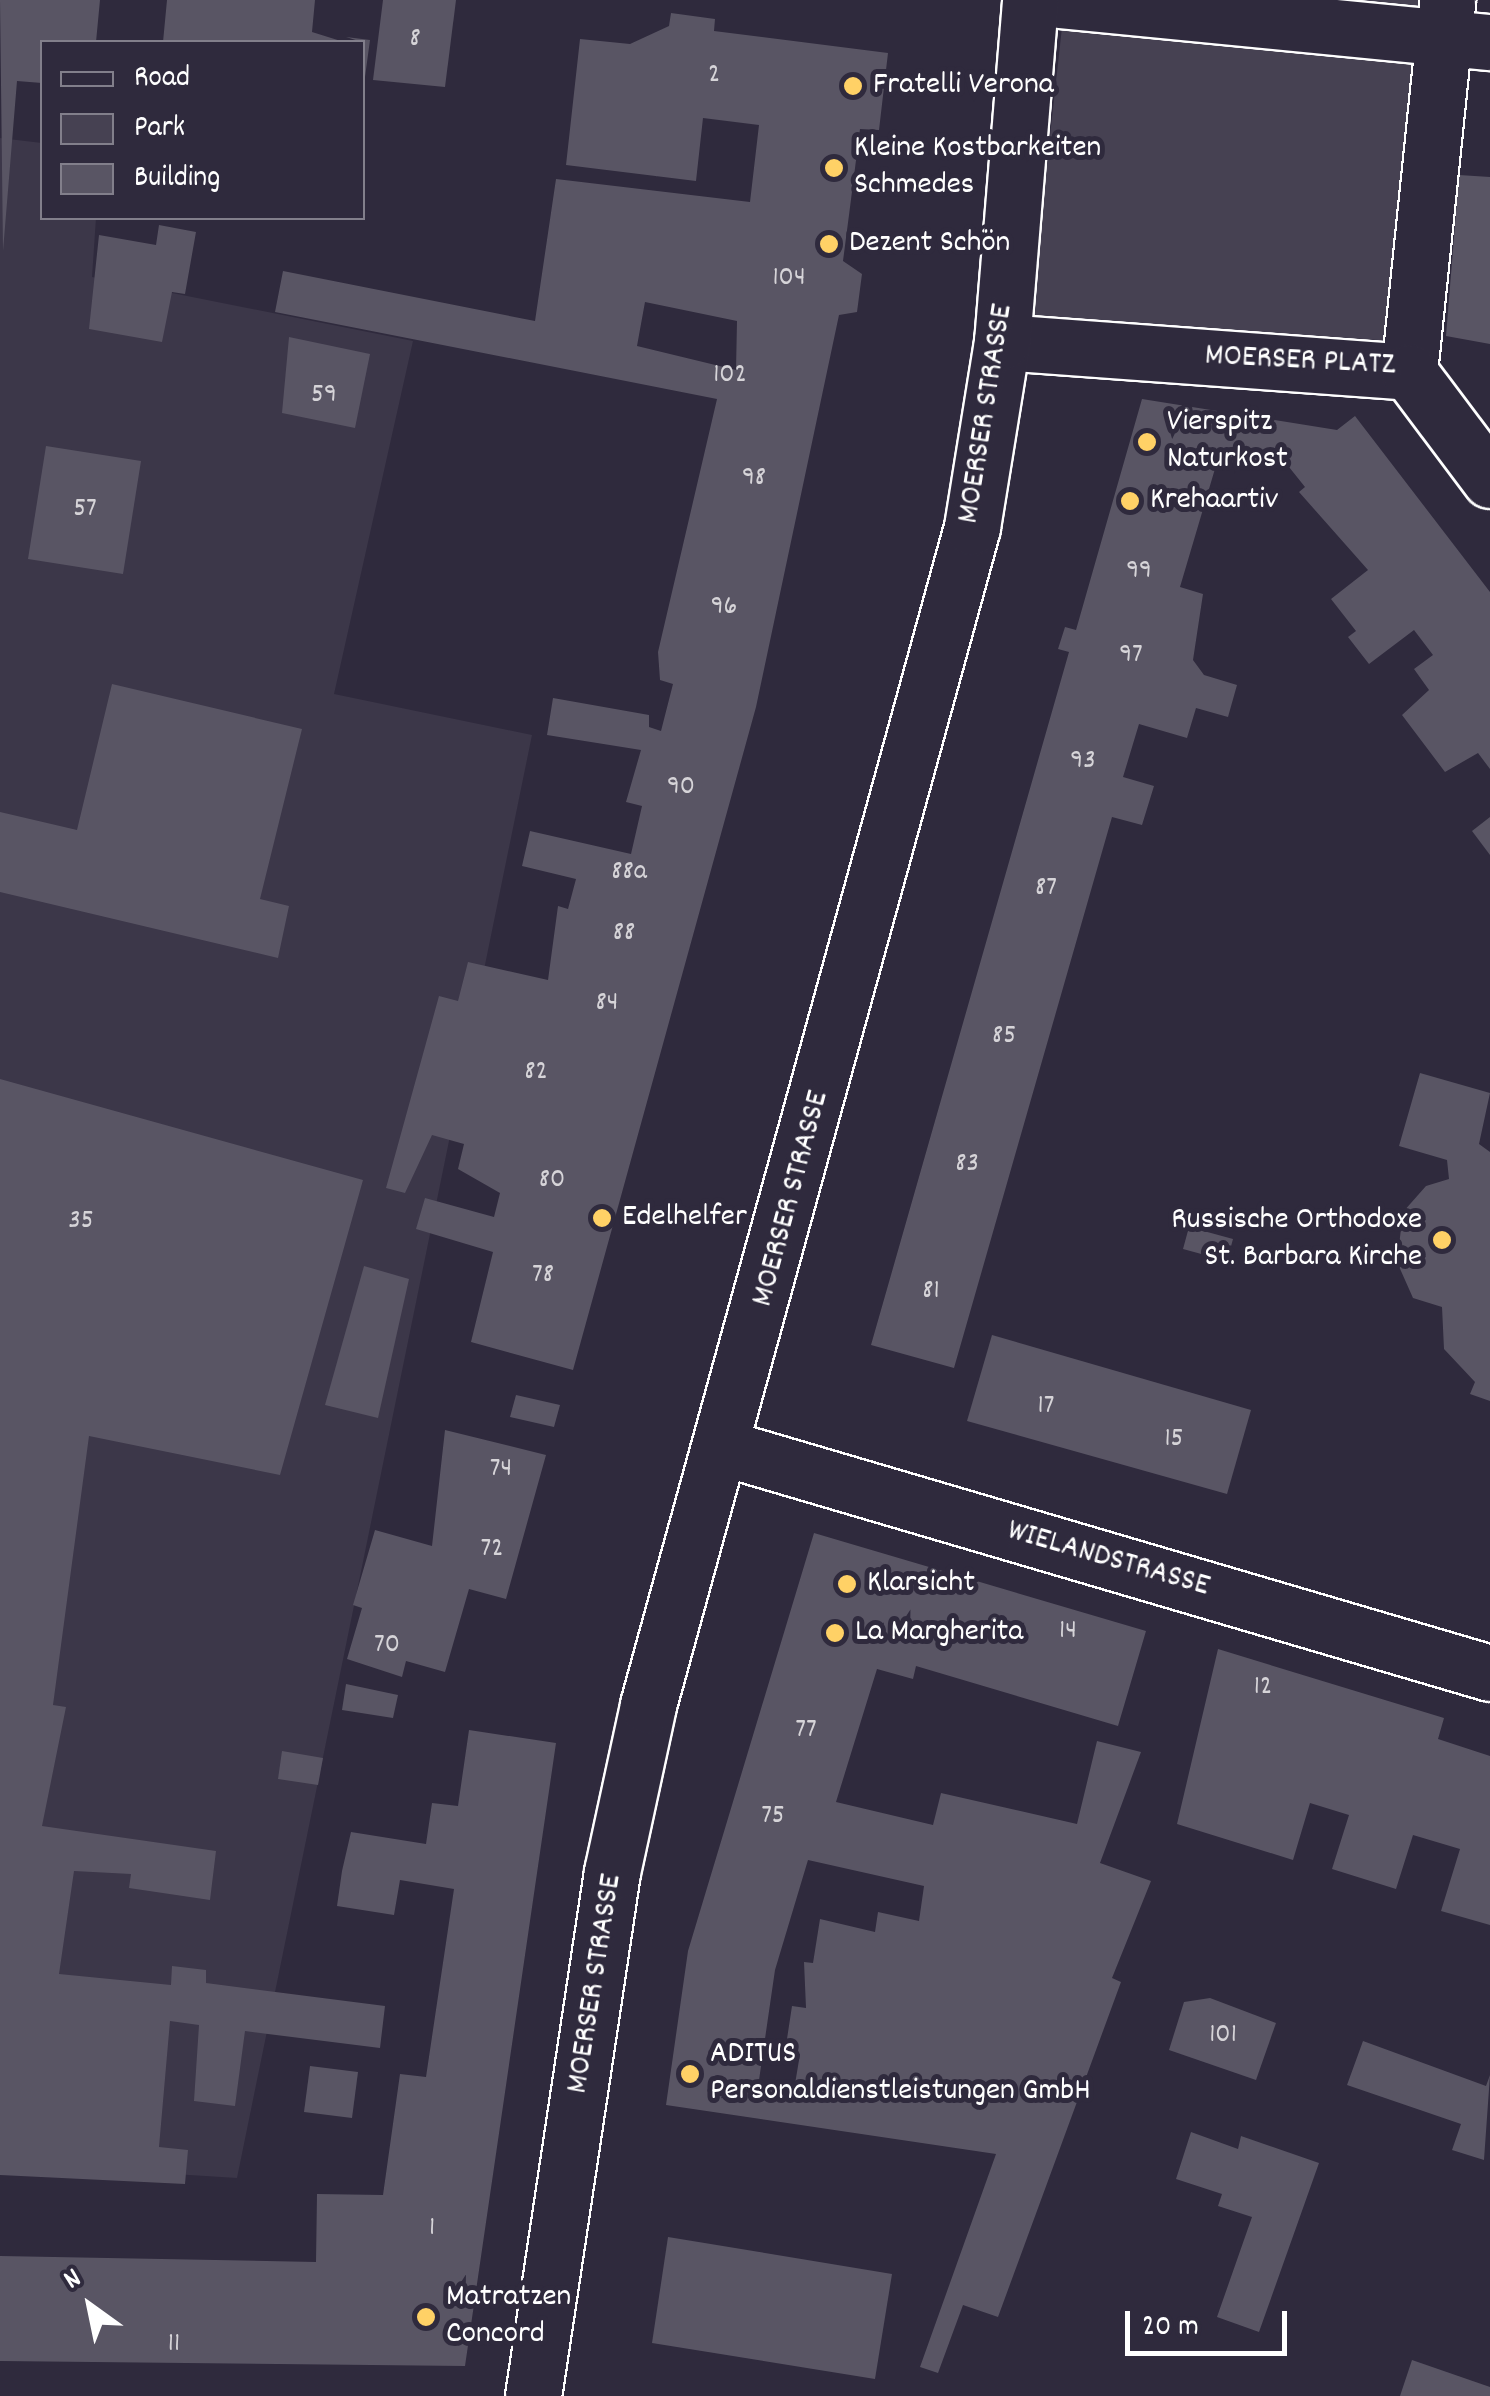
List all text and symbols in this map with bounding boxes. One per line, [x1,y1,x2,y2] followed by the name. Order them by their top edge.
[409,23,421,57] house number: 8
[40,40,365,220] legend
[134,58,190,101] text: Road
[708,59,720,93] house number: 2
[873,67,1054,105] place label: Fratelli Verona
[842,75,864,97] marker: Fratelli Verona
[134,108,185,151] text: Park
[854,131,1101,206] place label: Kleine Kostbarkeiten Schmedes
[823,157,845,179] marker: Kleine Kostbarkeiten Schmedes
[134,158,220,201] text: Building
[849,225,1010,263] place label: Dezent Schön
[818,233,840,255] marker: Dezent Schön
[772,262,806,296] house number: 104
[951,302,1023,526] street label: MOERSER STRASSE
[1204,338,1396,386] street label: MOERSER PLATZ
[713,359,747,393] house number: 102
[311,379,337,413] house number: 59
[1167,405,1288,480] place label: Vierspitz Naturkost
[1136,431,1158,453] marker: Vierspitz Naturkost
[742,462,766,496] house number: 98
[1150,482,1278,520] place label: Krehaartiv
[1119,490,1141,512] marker: Krehaartiv
[73,493,97,527] house number: 57
[1126,555,1152,589] house number: 99
[711,591,737,625] house number: 96
[1119,639,1143,673] house number: 97
[1070,745,1096,779] house number: 93
[667,771,695,805] house number: 90
[611,856,647,890] house number: 88a
[1035,872,1057,906] house number: 87
[613,917,635,951] house number: 88
[596,987,618,1021] house number: 84
[992,1020,1016,1054] house number: 85
[524,1056,548,1090] house number: 82
[745,1087,839,1311] street label: MOERSER STRASSE
[955,1148,979,1182] house number: 83
[539,1164,565,1198] house number: 80
[622,1199,747,1237] place label: Edelhelfer
[1171,1203,1422,1278] place label: Russische Orthodoxe St. Barbara Kirche
[68,1205,94,1239] house number: 35
[591,1207,613,1229] marker: Edelhelfer
[1431,1229,1453,1251] marker: Russische Orthodoxe St. Barbara Kirche
[532,1259,554,1293] house number: 78
[922,1275,940,1309] house number: 81
[1038,1390,1054,1424] house number: 17
[1164,1423,1184,1457] house number: 15
[490,1453,512,1487] house number: 74
[1003,1513,1213,1607] street label: WIELANDSTRASSE
[481,1533,503,1567] house number: 72
[867,1565,975,1603] place label: Klarsicht
[836,1573,858,1595] marker: Klarsicht
[855,1614,1023,1652] place label: La Margherita
[1059,1615,1077,1649] house number: 14
[824,1622,846,1644] marker: La Margherita
[374,1629,400,1663] house number: 70
[1254,1671,1272,1705] house number: 12
[795,1714,817,1748] house number: 77
[761,1800,785,1834] house number: 75
[560,1872,632,2096] street label: MOERSER STRASSE
[1209,2019,1237,2053] house number: 101
[710,2037,1091,2112] place label: ADITUS Personaldienstleistungen GmbH
[679,2063,701,2085] marker: ADITUS Personaldienstleistungen GmbH
[429,2212,435,2246] house number: 1
[40,2256,140,2356] north arrow
[57,2260,90,2301] text: N
[446,2280,571,2355] place label: Matratzen Concord
[1130,2291,1292,2353] scale bar
[415,2306,437,2328] marker: Matratzen Concord
[1142,2307,1199,2350] text: 20 m
[168,2328,180,2362] house number: 11

